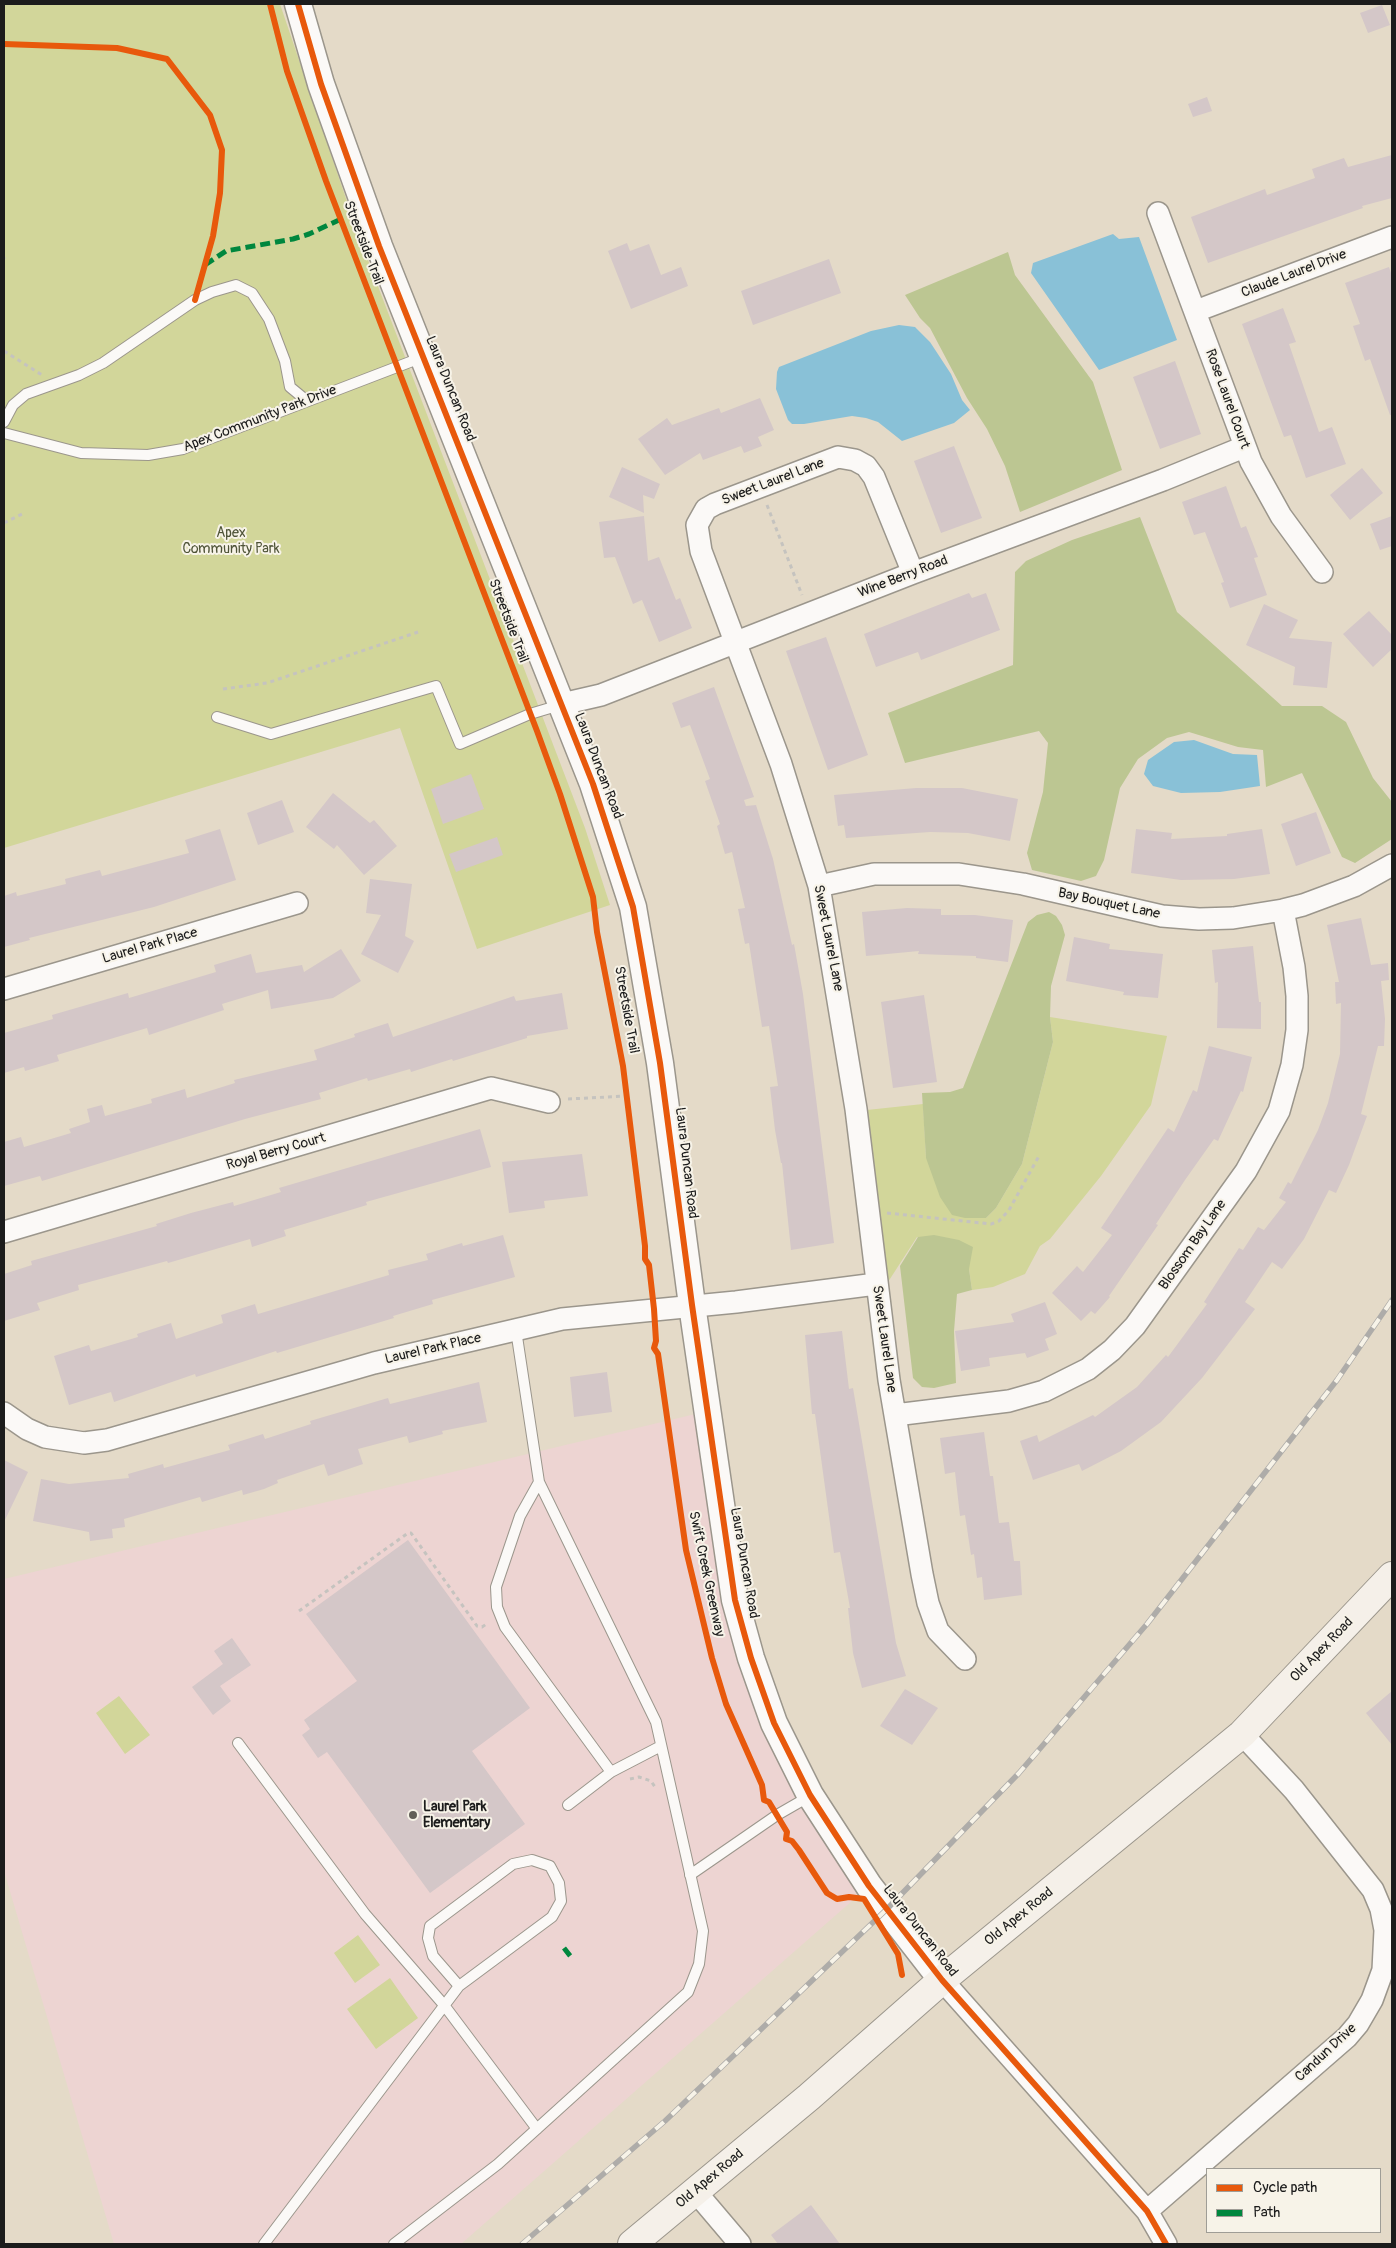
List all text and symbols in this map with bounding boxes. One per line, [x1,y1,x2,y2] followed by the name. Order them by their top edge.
[339,199,387,287] street label: Streetside Trail
[1239,246,1349,302] street label: Claude Laurel Drive
[421,334,479,444] street label: Laura Duncan Road
[1201,347,1253,451] street label: Rose Laurel Court
[181,382,339,456] street label: Apex Community Park Drive
[720,455,826,509] street label: Sweet Laurel Lane
[182,525,280,558] park label: Apex Community Park
[856,552,950,602] street label: Wine Berry Road
[484,577,532,665] street label: Streetside Trail
[570,711,626,821] street label: Laura Duncan Road
[809,883,847,993] street label: Sweet Laurel Lane
[1056,885,1162,923] street label: Bay Bouquet Lane
[100,924,200,968] street label: Laurel Park Place
[610,965,642,1055] street label: Streetside Trail
[671,1106,701,1220] street label: Laura Duncan Road
[225,1130,327,1174] street label: Royal Berry Court
[1156,1197,1230,1293] street label: Blossom Bay Lane
[868,1284,900,1394] street label: Sweet Laurel Lane
[383,1330,483,1368] street label: Laurel Park Place
[726,1506,762,1620] street label: Laura Duncan Road
[684,1510,728,1638] street label: Swift Creek Greenway
[1287,1614,1357,1686] street label: Old Apex Road
[423,1799,490,1831] place label: Laurel Park Elementary
[407,1809,419,1821] marker: Laurel Park Elementary
[879,1882,961,1980] street label: Laura Duncan Road
[981,1884,1057,1950] street label: Old Apex Road
[1292,2020,1360,2086] street label: Candun Drive
[673,2146,747,2212] street label: Old Apex Road
[1206,2168,1381,2233] legend
[1253,2178,1317,2197] text: Cycle path
[1253,2203,1280,2222] text: Path

